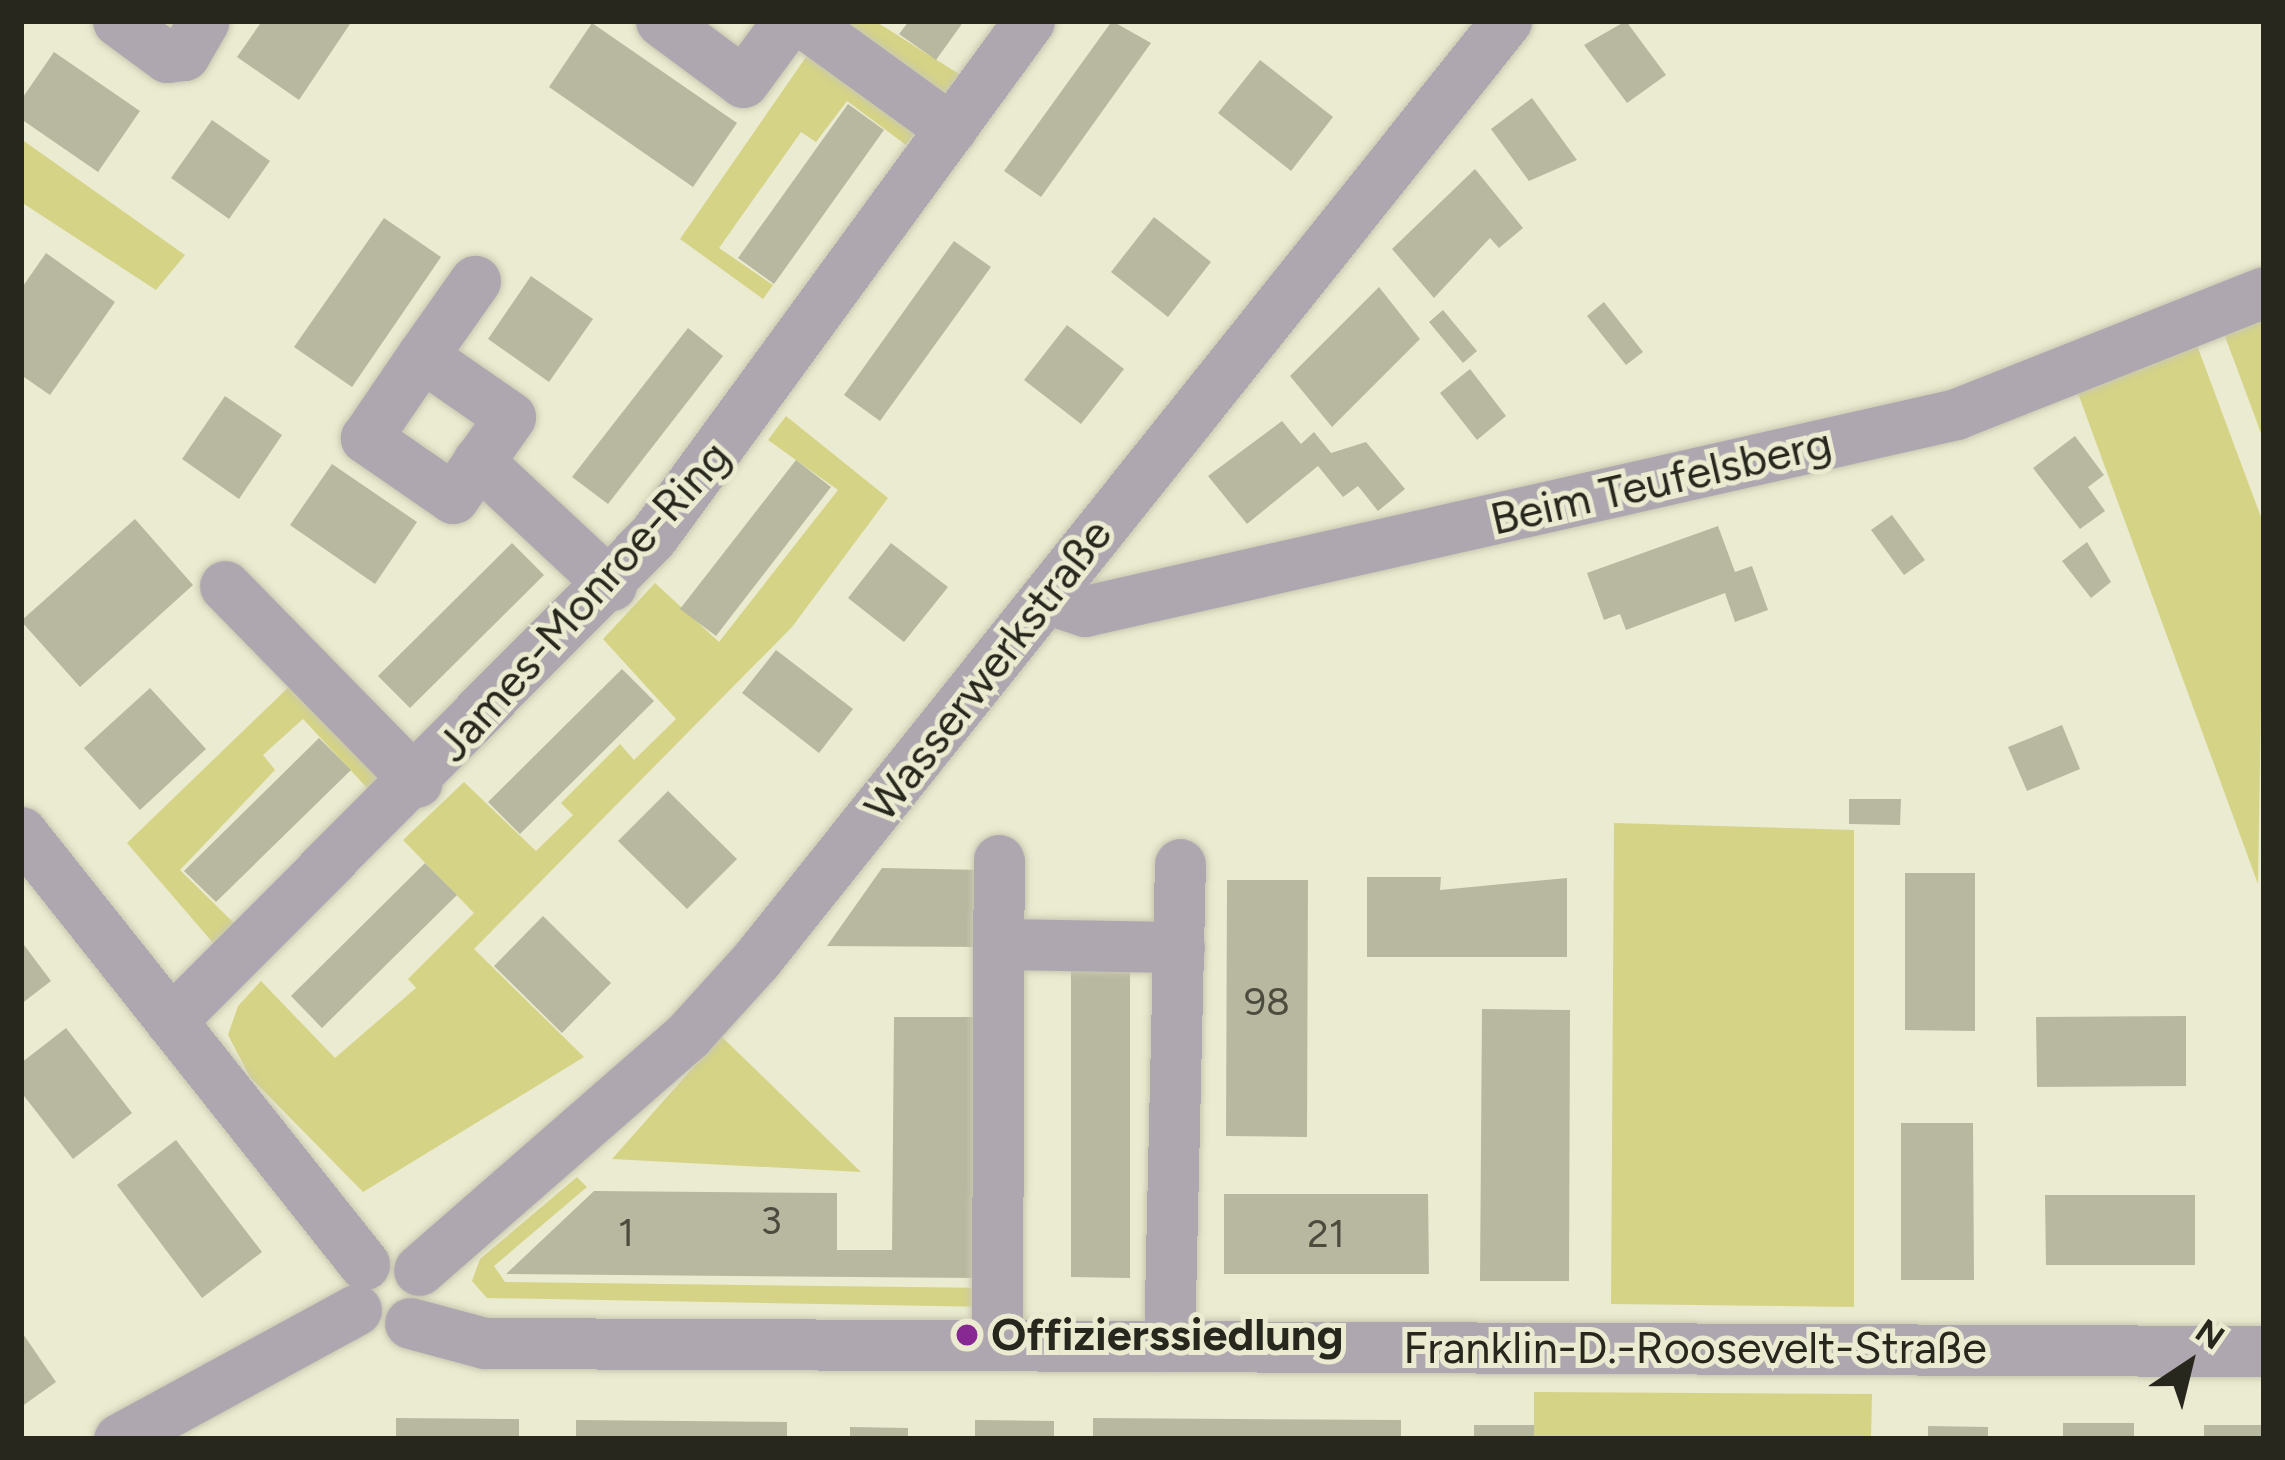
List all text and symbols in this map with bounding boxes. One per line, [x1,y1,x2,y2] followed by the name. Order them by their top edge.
[1485,416,1837,546] street label: Beim Teufelsberg
[425,430,741,772] street label: James-Monroe-Ring
[853,508,1123,832] street label: Wasserwerkstraße
[1244,979,1290,1025] house number: 98
[760,1198,782,1244] house number: 3
[618,1210,634,1256] house number: 1
[1307,1211,1345,1257] house number: 21
[2129,1304,2249,1424] north arrow
[991,1308,1343,1362] place label: Offizierssiedlung
[2188,1311,2232,1357] text: N
[1403,1321,1987,1375] street label: Franklin-D.-Roosevelt-Straße
[954,1322,980,1348] marker: Offizierssiedlung

